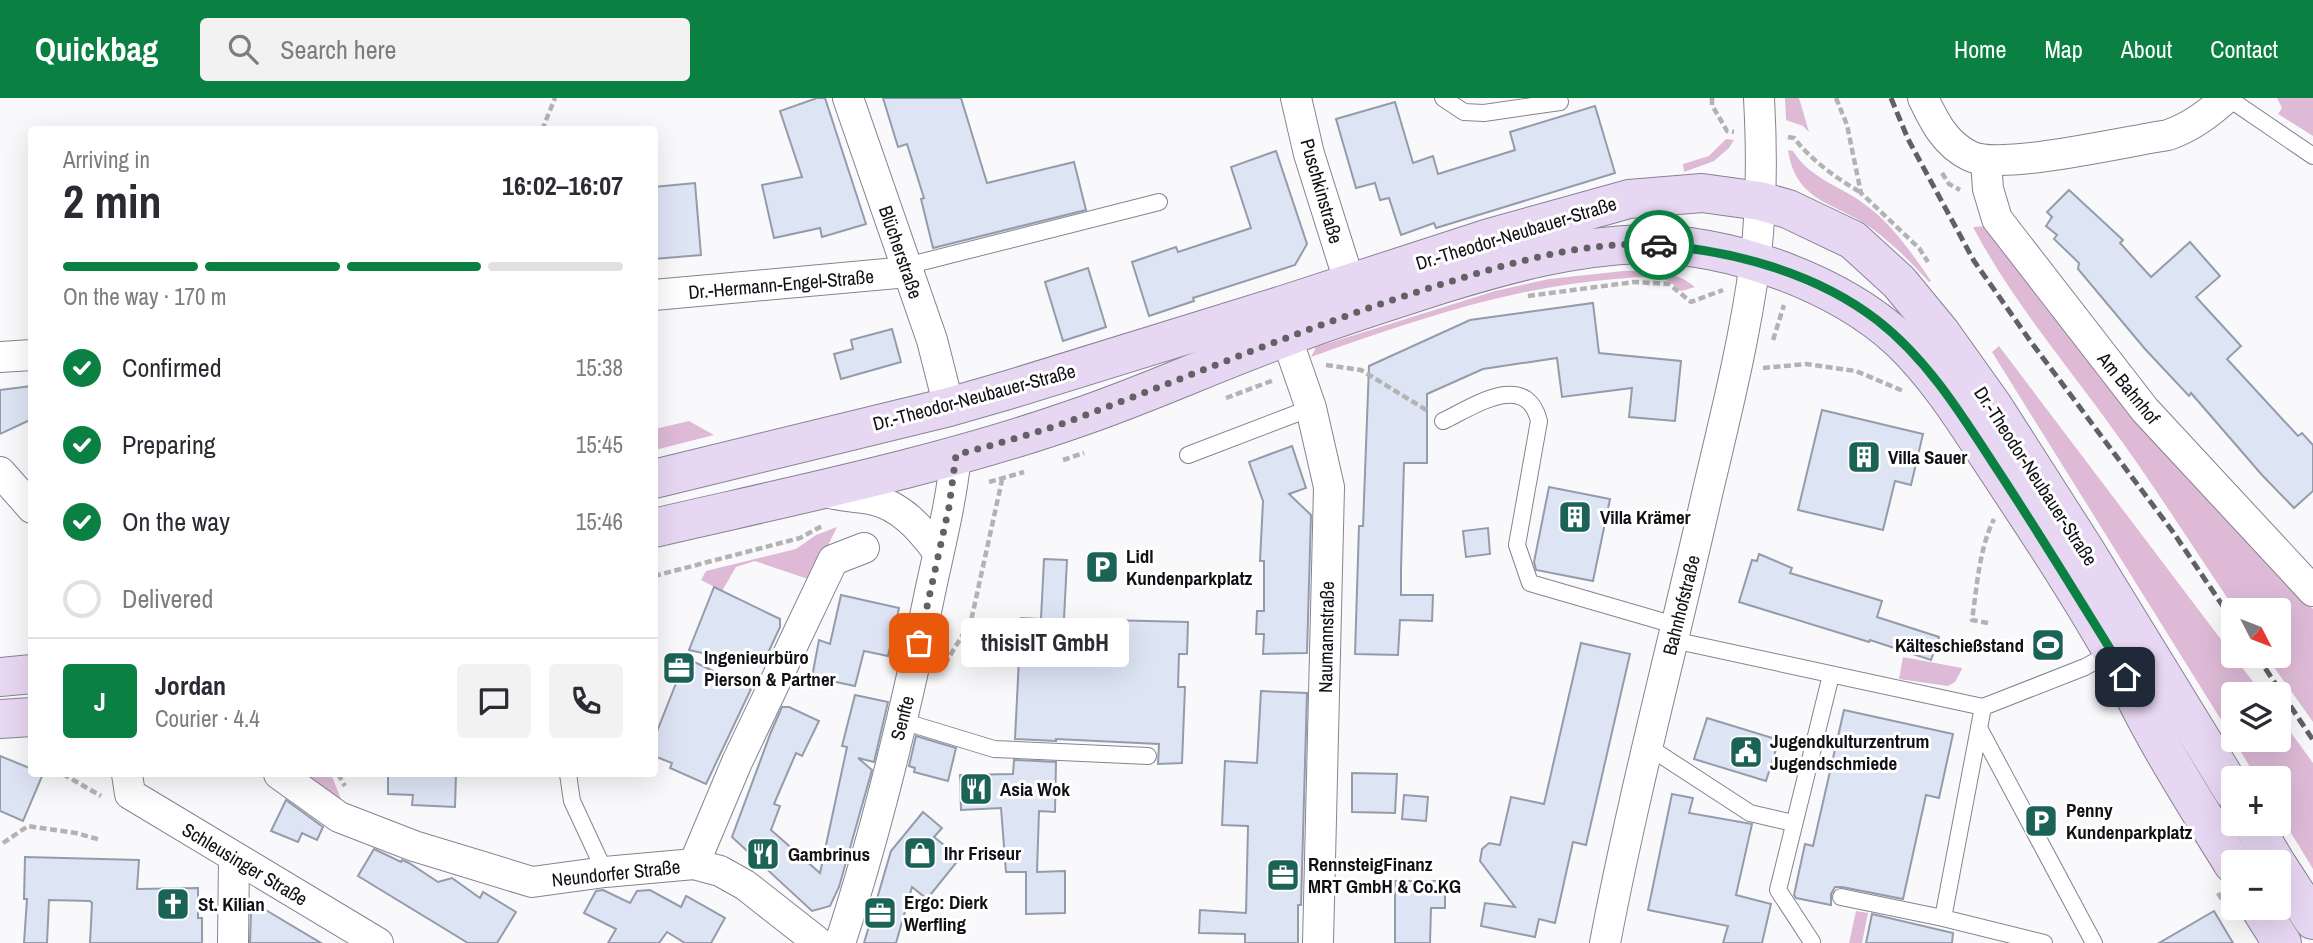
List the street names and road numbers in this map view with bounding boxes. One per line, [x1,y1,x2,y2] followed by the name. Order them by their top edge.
[1295,135,1349,247] street label: Puschkinstraße
[1412,190,1620,276] street label: Dr.-Theodor-Neubauer-Straße
[873,202,929,302] street label: Blücherstraße
[687,263,875,305] street label: Dr.-Hermann-Engel-Straße
[2091,346,2167,430] street label: Am Bahnhof
[870,357,1078,437] street label: Dr.-Theodor-Neubauer-Straße
[1968,381,2104,571] street label: Dr.-Theodor-Neubauer-Straße
[1656,552,1706,658] street label: Bahnhofstraße
[1312,581,1340,693] street label: Naumannstraße
[884,693,920,743] street label: Senfte
[177,816,313,912] street label: Schleusinger Straße
[550,853,682,893] street label: Neundorfer Straße

